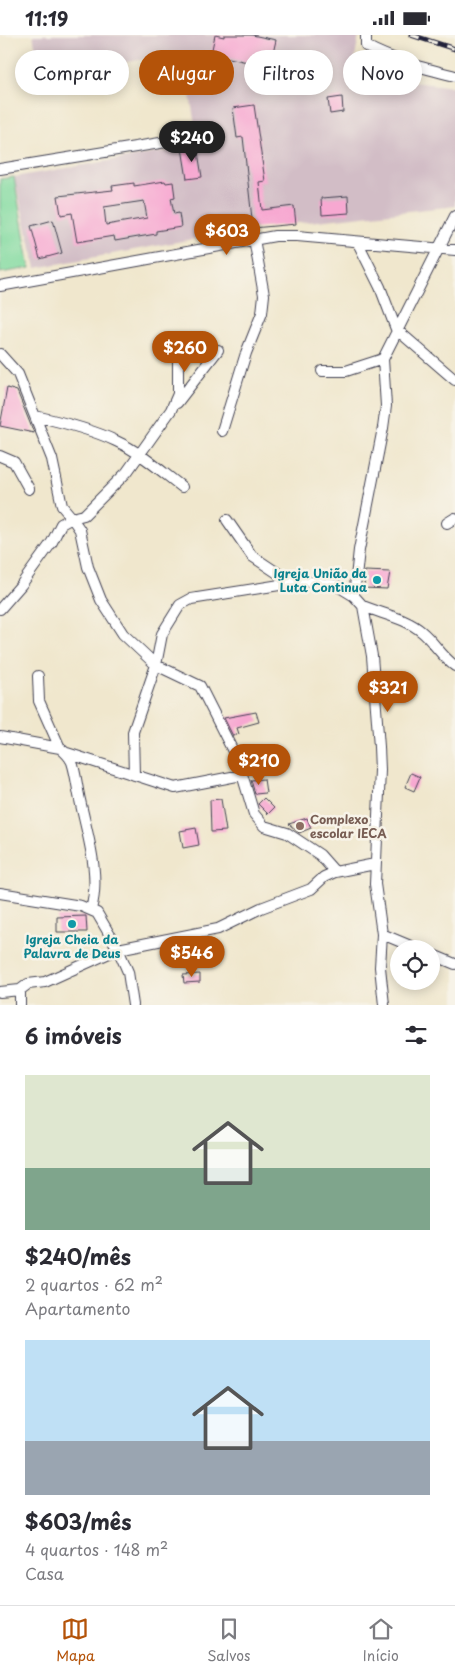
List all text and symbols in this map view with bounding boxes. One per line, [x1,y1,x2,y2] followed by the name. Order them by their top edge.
[25,4,68,32] text: 11:19
[15,50,129,95] chip: Comprar
[139,50,234,95] chip: Alugar
[244,50,333,95] chip: Filtros
[343,50,422,95] chip: Novo
[162,121,222,163] pin: $240
[170,125,214,149] text: $240
[197,213,257,256] pin: $603
[205,218,249,242] text: $603
[155,331,215,373] pin: $260
[163,335,207,359] text: $260
[274,564,368,596] place label: Igreja União da Luta Continua
[371,574,383,586] marker: Igreja União da Luta Continua
[358,671,418,713] pin: $321
[369,675,407,699] text: $321
[229,743,289,786] pin: $210
[238,748,280,772] text: $210
[310,810,387,842] place label: Complexo escolar IECA
[294,820,306,832] marker: Complexo escolar IECA
[66,918,78,930] marker: Igreja Cheia da Palavra de Deus
[23,930,121,962] place label: Igreja Cheia da Palavra de Deus
[162,935,222,978] pin: $546
[171,940,213,964] text: $546
[390,940,440,990] map controls
[390,940,440,990] button: locate
[25,1019,122,1051] text: 6 imóveis
[402,1021,430,1049] icon: filters
[183,1108,273,1198] icon: home
[25,1240,131,1272] text: $240/mês
[25,1272,163,1296] text: 2 quartos · 62 m²
[25,1296,130,1320] text: Apartamento
[183,1373,273,1463] icon: home
[25,1505,131,1537] text: $603/mês
[25,1537,168,1561] text: 4 quartos · 148 m²
[25,1561,64,1585] text: Casa
[56,1615,95,1666] tab: Mapa
[207,1615,250,1666] tab: Salvos
[363,1615,399,1666] tab: Início

